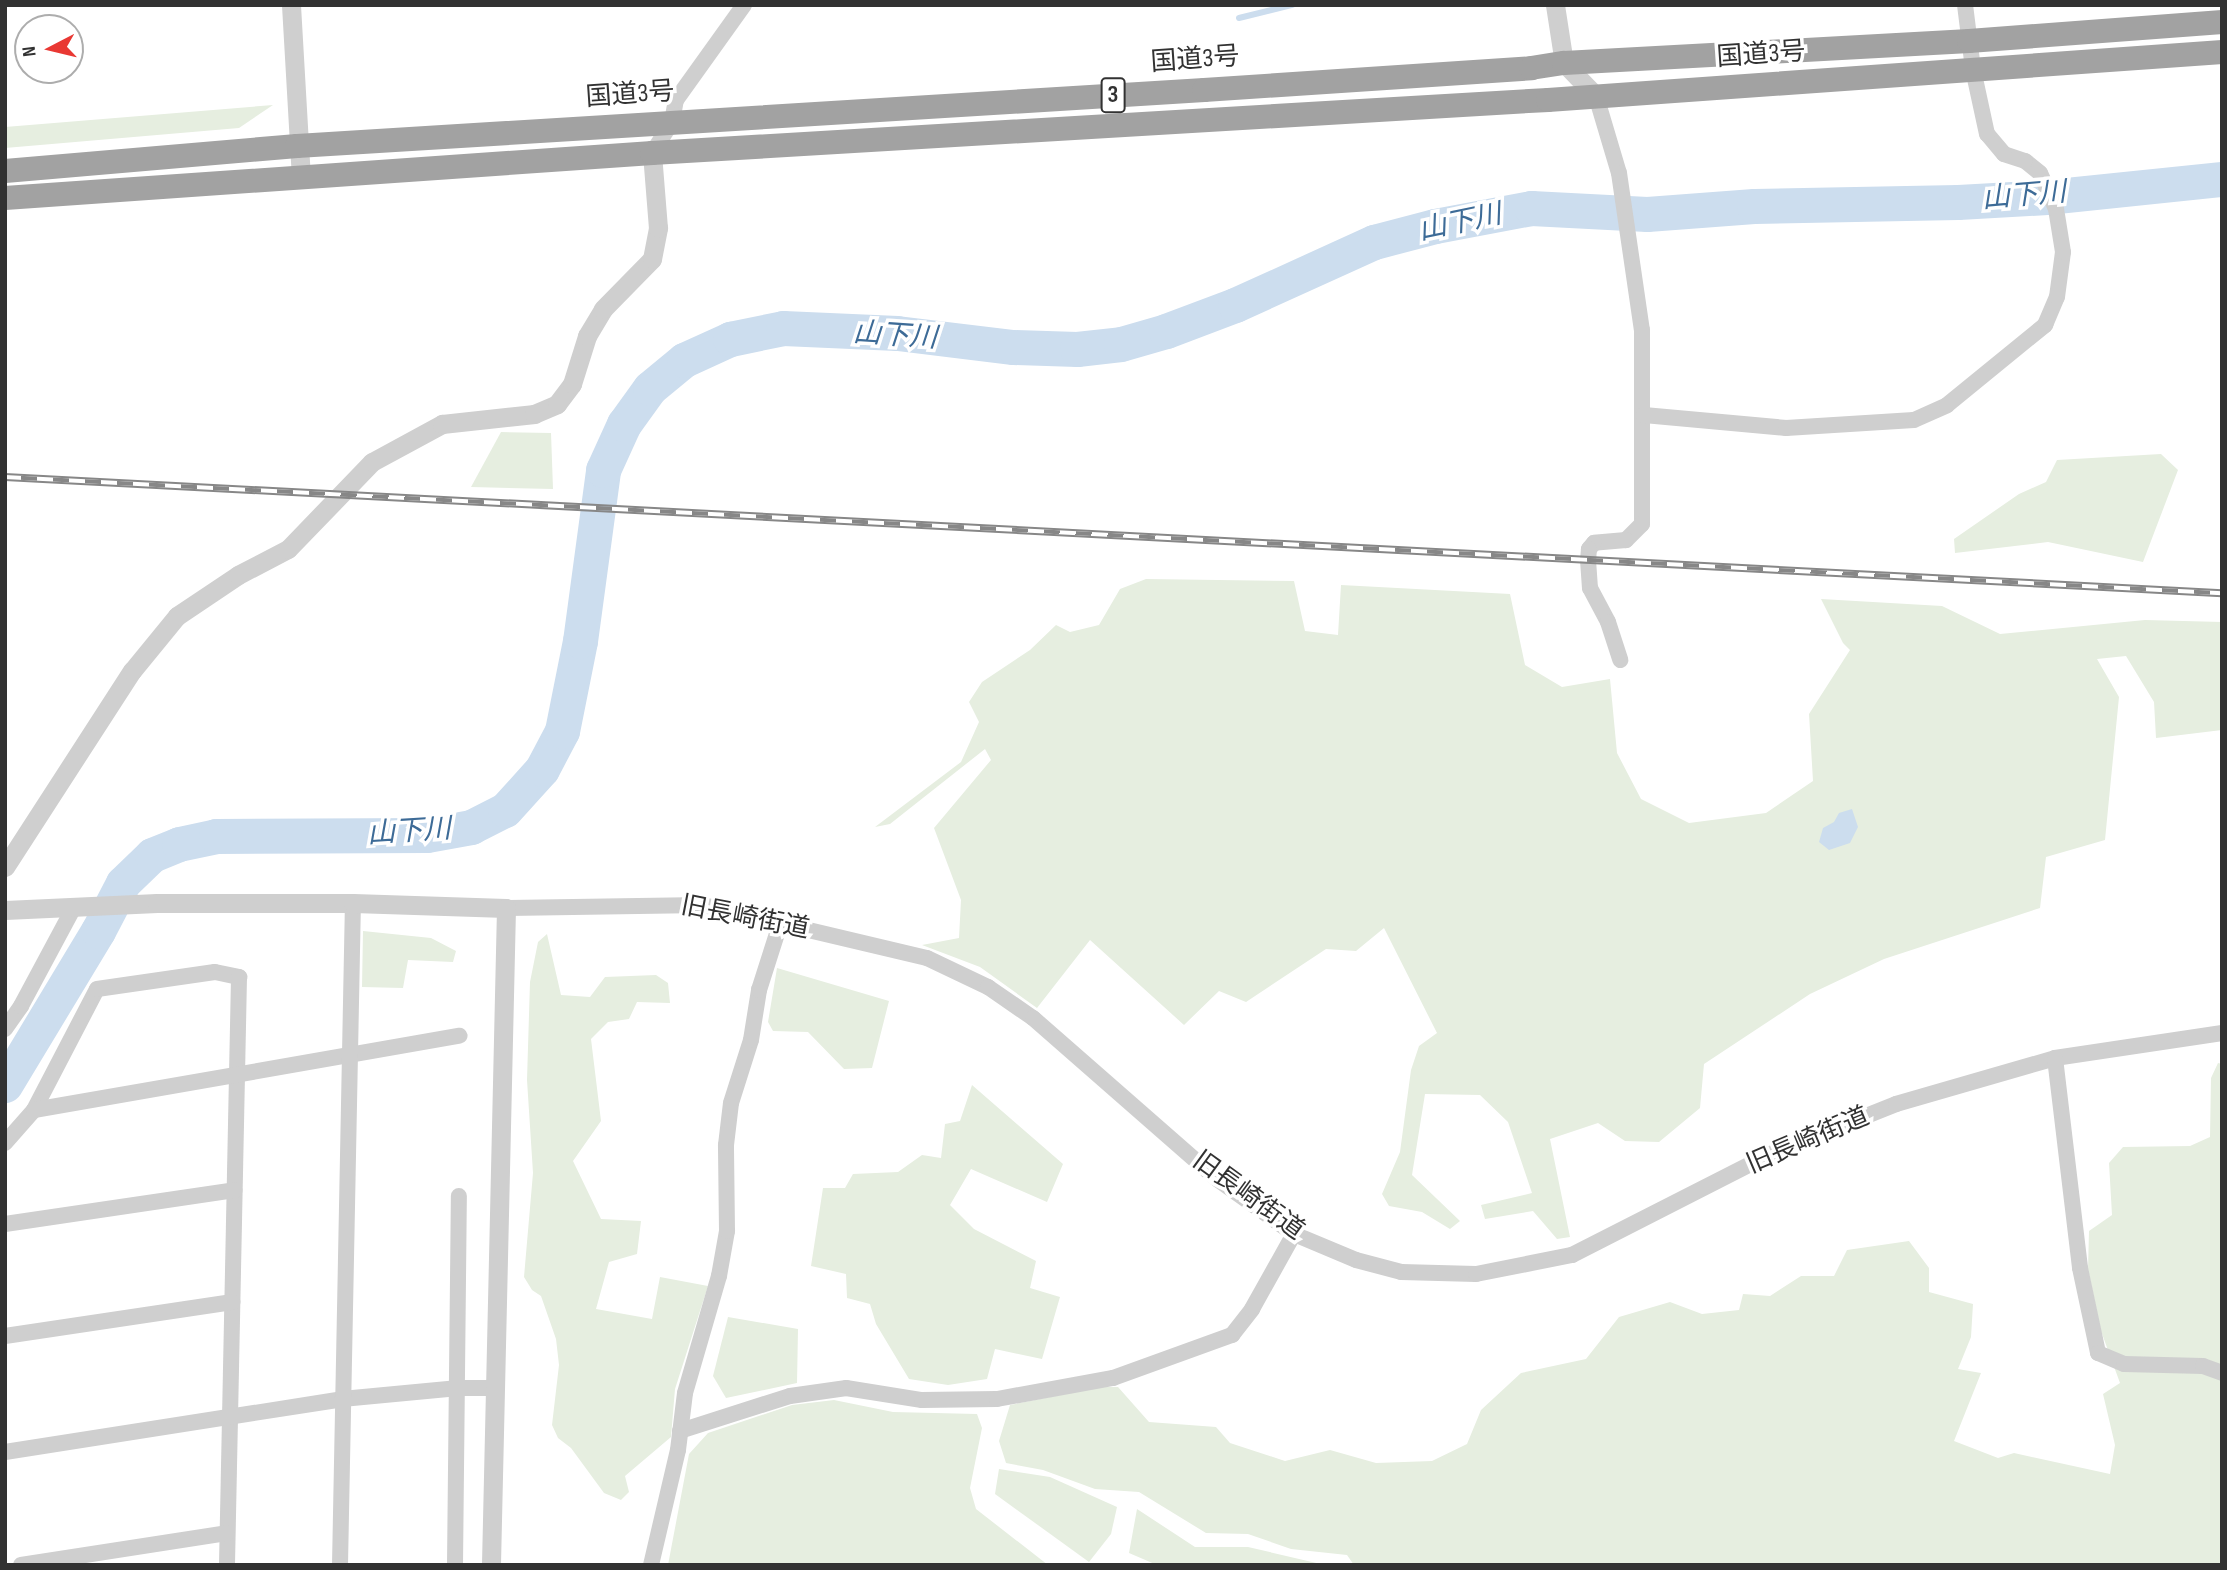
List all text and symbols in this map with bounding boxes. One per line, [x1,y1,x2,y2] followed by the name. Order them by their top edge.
[14,14,84,84] north arrow
[1716,36,1806,74] street label: 国道3号
[1150,41,1240,79] street label: 国道3号
[18,45,42,58] text: N
[1099,74,1127,116] road number: 3
[585,76,675,114] street label: 国道3号
[1981,176,2067,216] water label: 山下川
[1415,198,1505,248] water label: 山下川
[852,316,938,356] water label: 山下川
[366,812,452,852] water label: 山下川
[678,890,812,946] street label: 旧長崎街道
[1742,1101,1874,1181] street label: 旧長崎街道
[1186,1145,1310,1247] street label: 旧長崎街道

